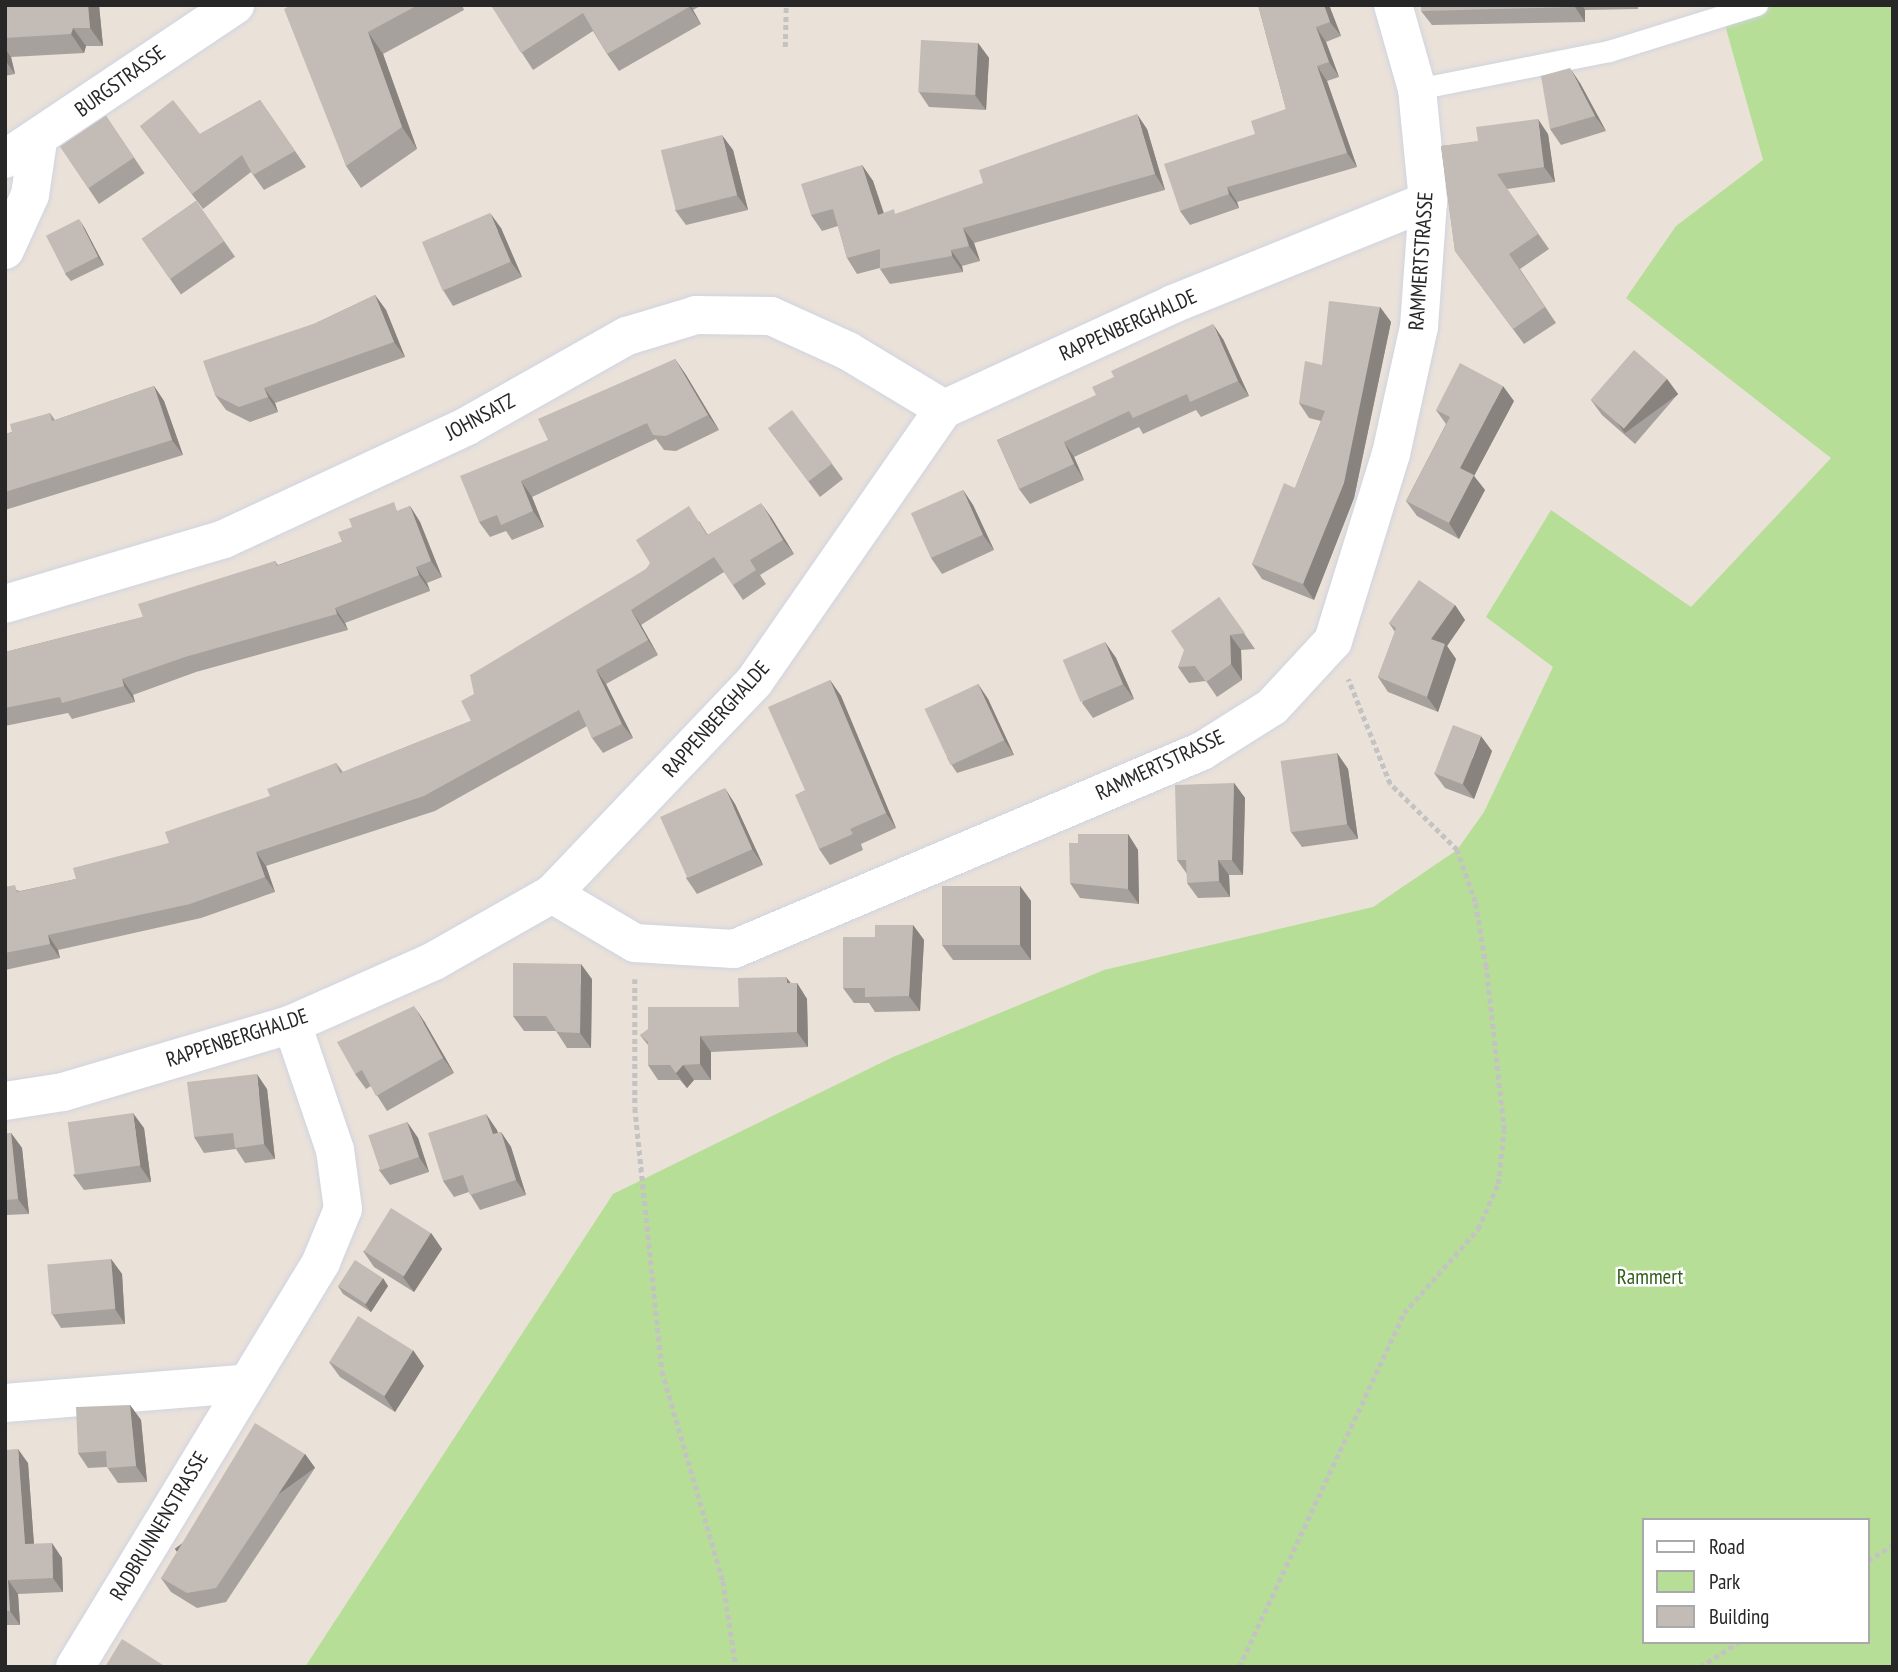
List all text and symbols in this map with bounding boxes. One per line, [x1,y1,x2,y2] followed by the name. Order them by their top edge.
[70,40,170,122] street label: BURGSTRASSE
[1404,191,1438,331] street label: RAMMERTSTRASSE
[1056,284,1200,366] street label: RAPPENBERGHALDE
[441,388,519,446] street label: JOHNSATZ
[657,656,775,782] street label: RAPPENBERGHALDE
[1092,724,1228,806] street label: RAMMERTSTRASSE
[163,1003,311,1073] street label: RAPPENBERGHALDE
[1617,1264,1683,1290] park label: Rammert
[105,1447,213,1605] street label: RADBRUNNENSTRASSE
[1643,1518,1870,1644] legend
[1709,1533,1745,1560] text: Road
[1709,1568,1740,1595] text: Park
[1709,1603,1769,1630] text: Building

